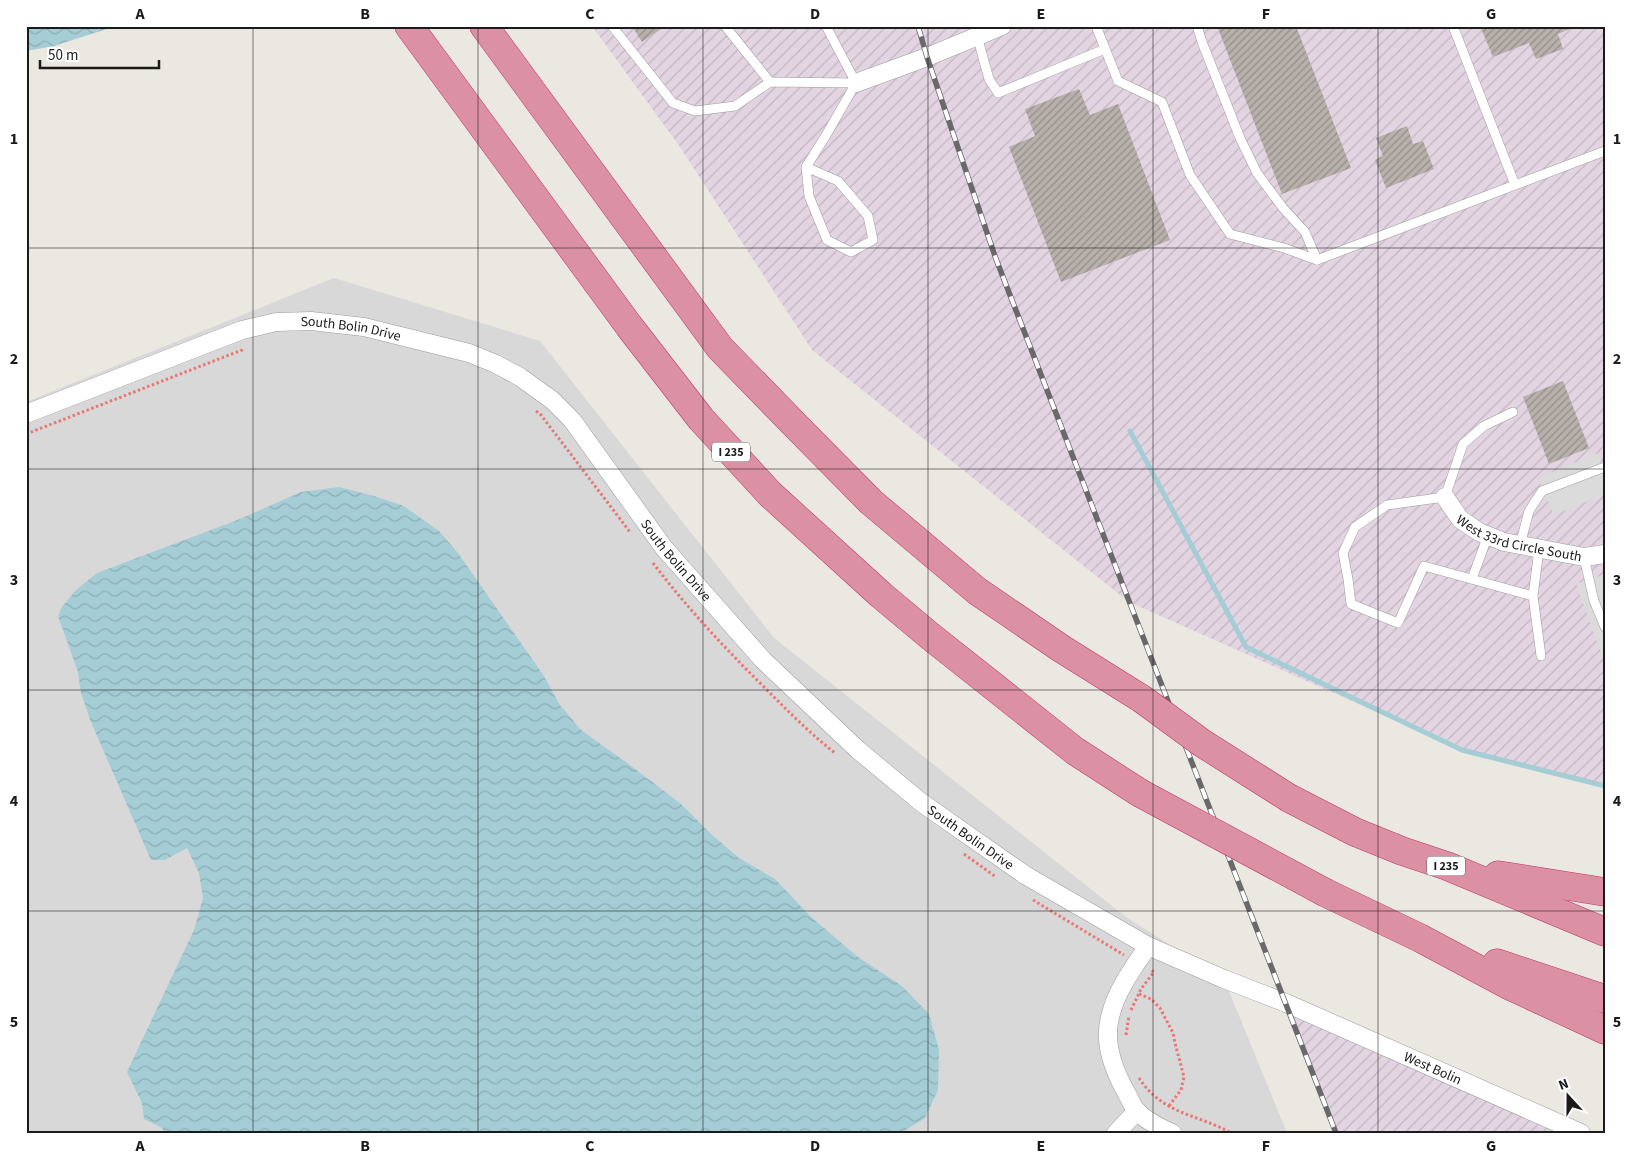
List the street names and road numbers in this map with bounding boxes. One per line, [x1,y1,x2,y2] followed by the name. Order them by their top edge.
[300,312,403,347] street label: South Bolin Drive
[712,442,750,462] road number: I 235
[1452,510,1583,567] street label: West 33rd Circle South
[635,515,716,606] street label: South Bolin Drive
[923,801,1018,875] street label: South Bolin Drive
[1427,856,1465,876] road number: I 235
[1400,1047,1465,1090] street label: West Bolin

